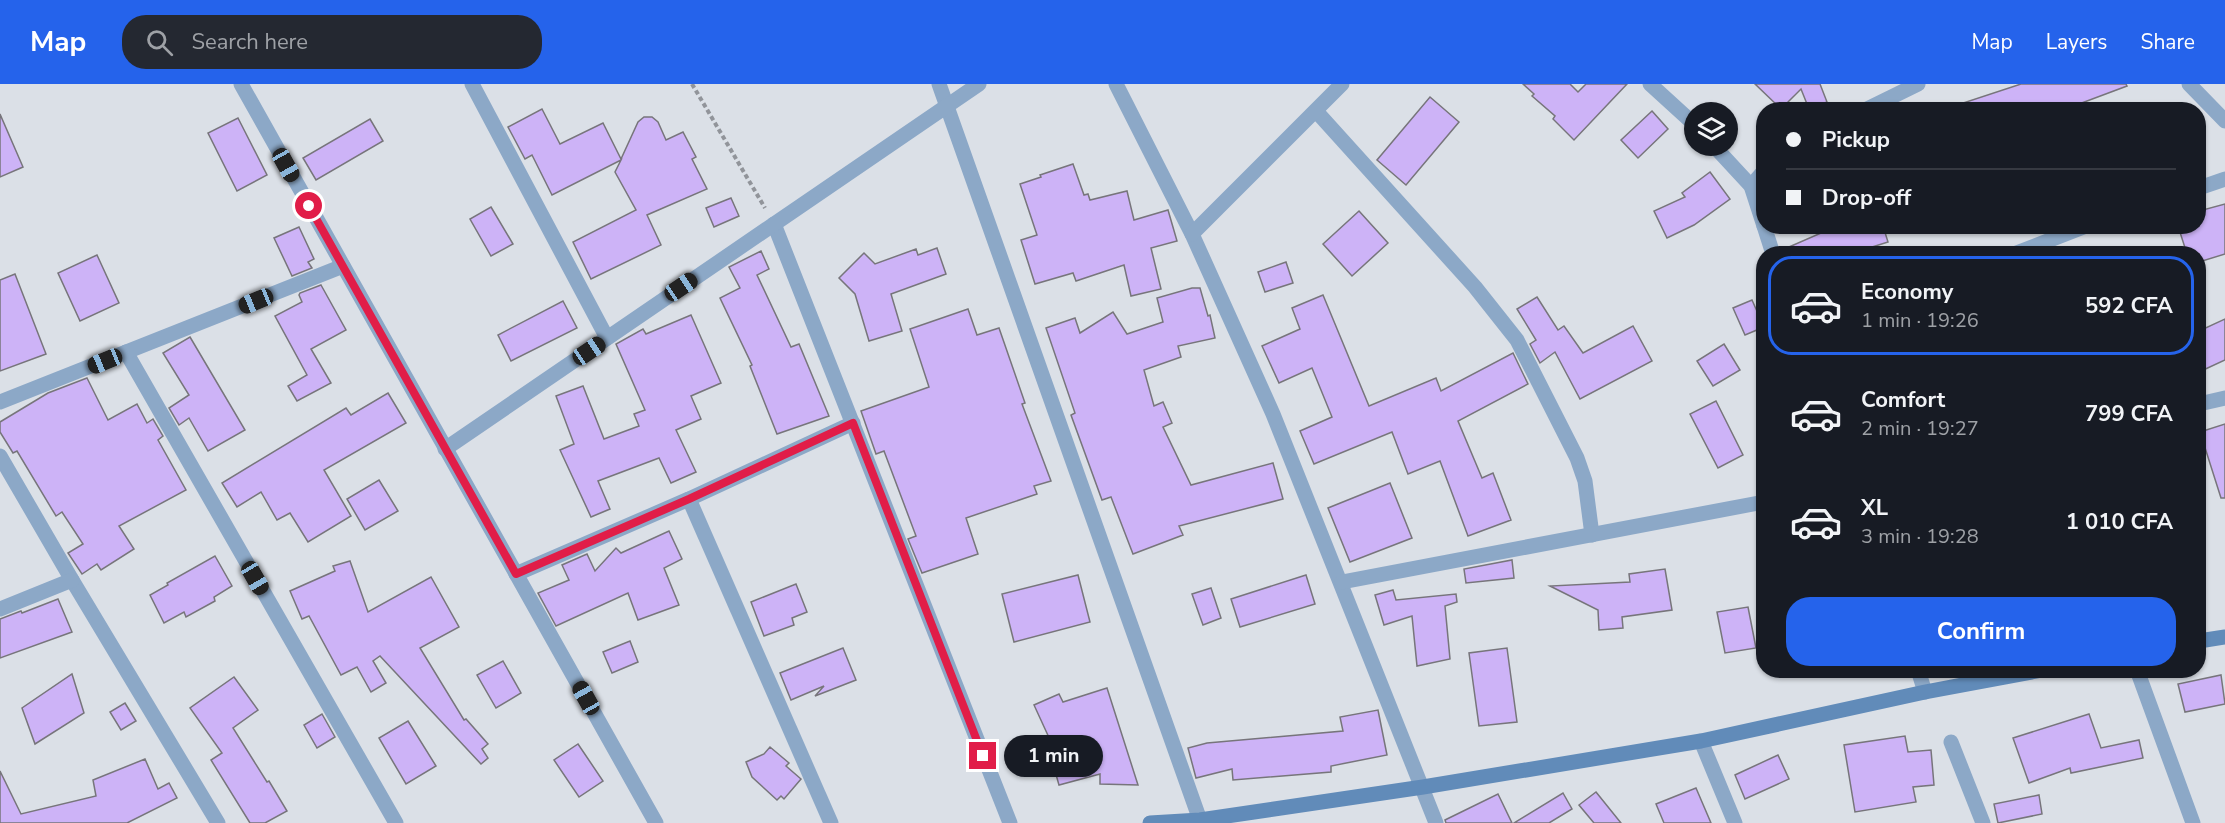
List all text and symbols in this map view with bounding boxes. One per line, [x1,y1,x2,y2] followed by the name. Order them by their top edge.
[122,15,542,69] search box
[30,23,86,61] text: Map
[143,26,176,59] icon: search
[191,27,308,57] text: Search here
[1971,28,2013,56] text: Map
[2046,28,2107,56] text: Layers
[2140,28,2195,56] text: Share
[1684,102,1738,156] map controls
[1684,102,1738,156] button: layers
[1822,125,1890,155] text: Pickup
[269,145,303,185] car
[1822,183,1911,213] text: Drop-off
[295,192,322,219] route start
[661,269,701,305] car
[1861,277,1953,307] text: Economy
[1789,279,1843,333] icon: car
[236,286,276,316] car
[2085,291,2173,321] text: 592 CFA
[1861,307,1979,334] text: 1 min · 19:26
[569,333,609,369] car
[85,346,125,376] car
[1861,385,1945,415] text: Comfort
[1789,387,1843,441] icon: car
[2085,399,2173,429] text: 799 CFA
[1861,415,1979,442] text: 2 min · 19:27
[1861,493,1888,523] text: XL
[1789,495,1843,549] icon: car
[2066,507,2173,537] text: 1 010 CFA
[1861,523,1979,550] text: 3 min · 19:28
[238,558,272,598] car
[1786,597,2176,666] button: Confirm
[569,678,603,718] car
[1004,735,1103,777] callout: 1 min
[969,742,996,769] route end
[1028,742,1079,769] text: 1 min

